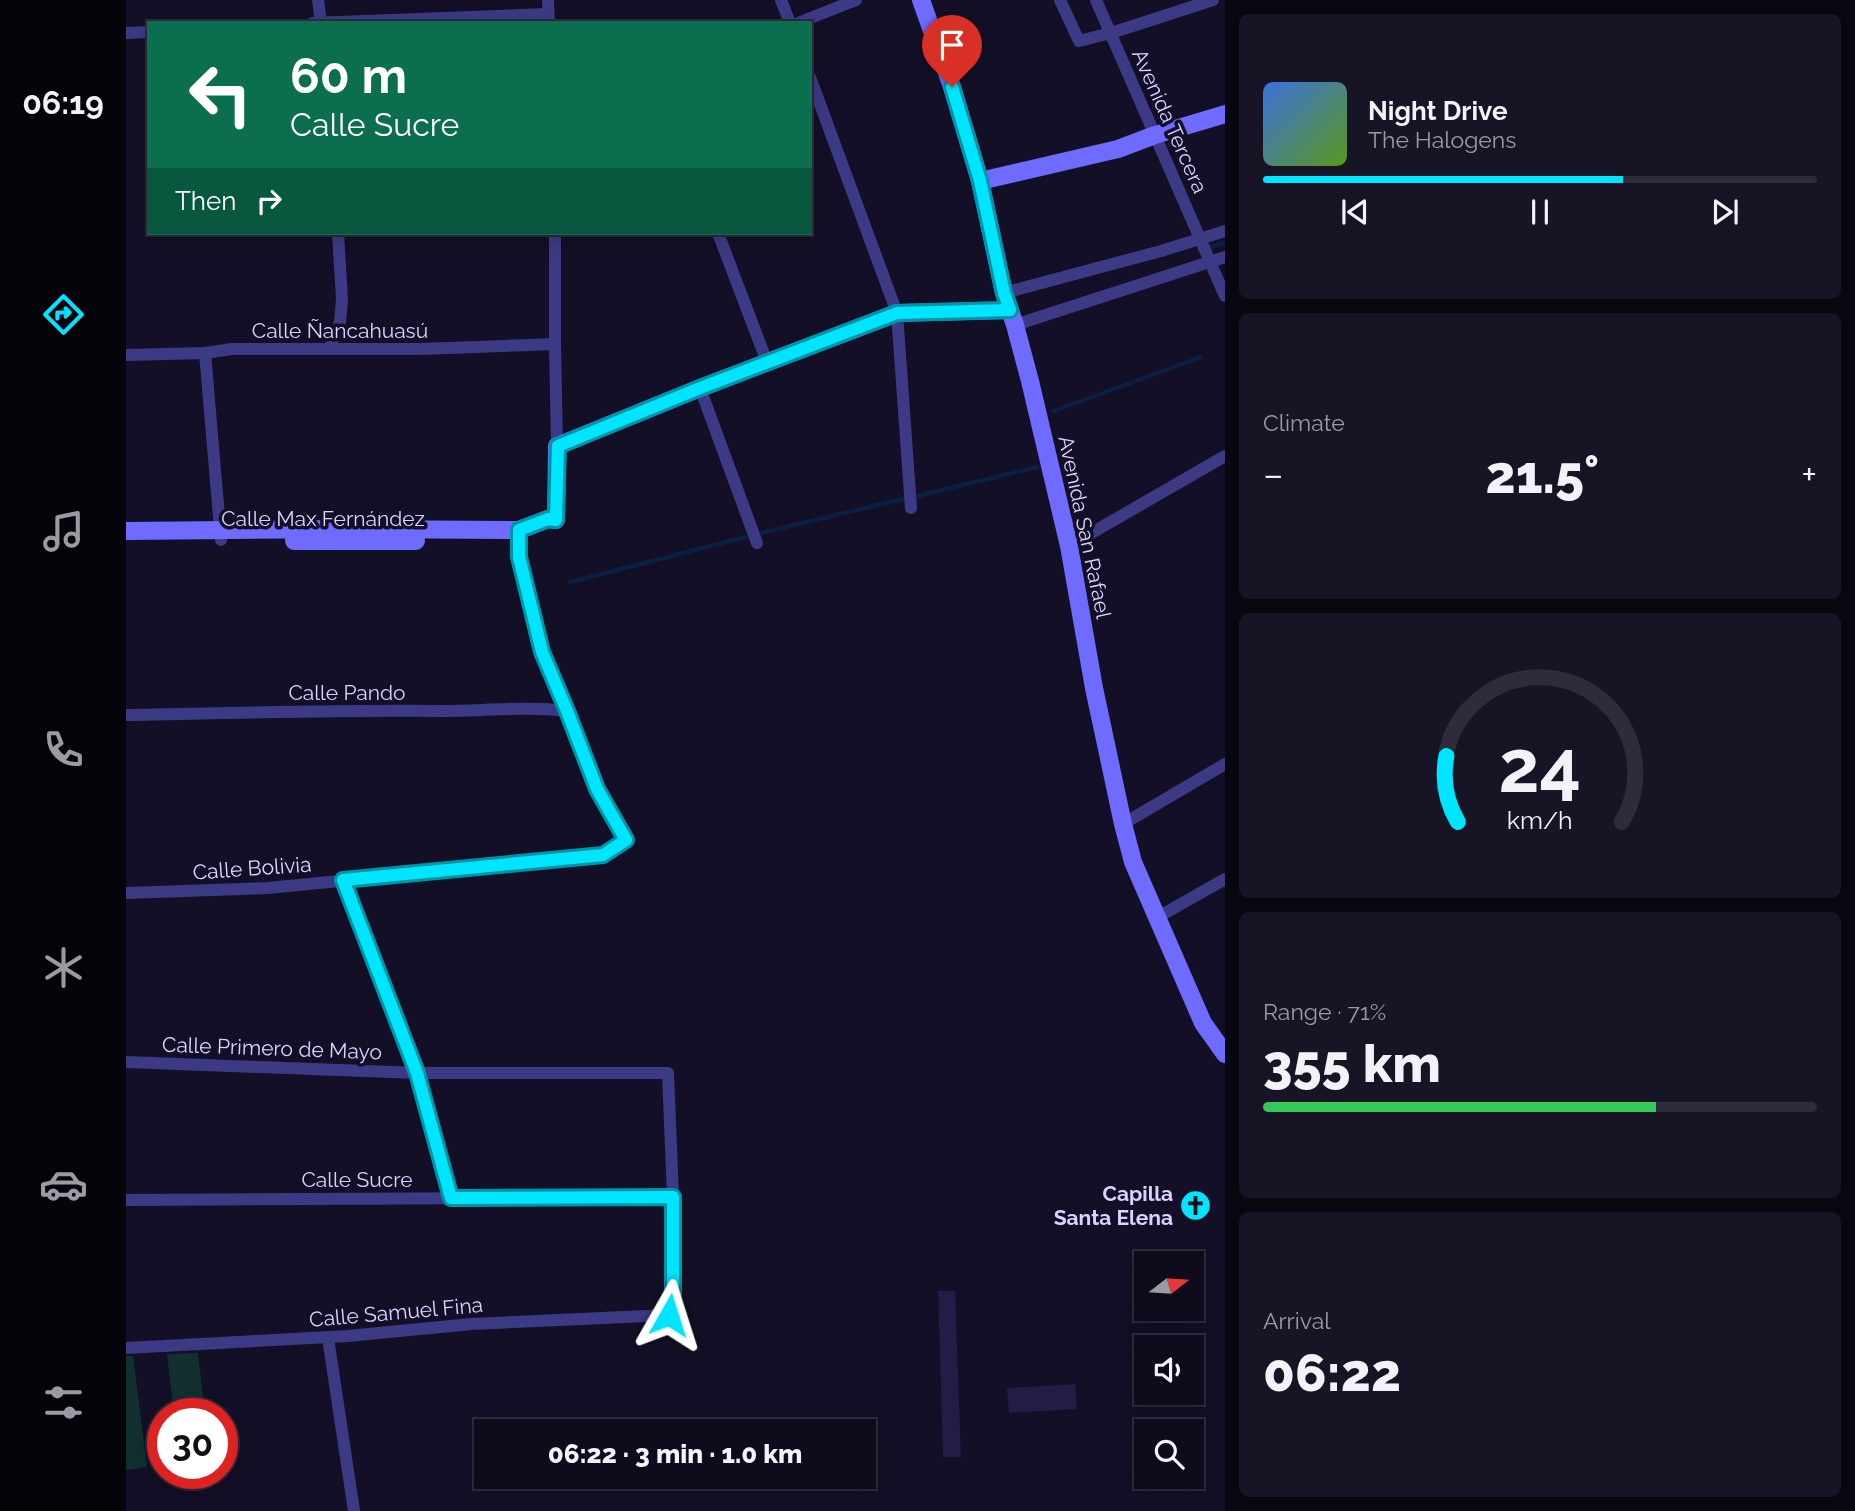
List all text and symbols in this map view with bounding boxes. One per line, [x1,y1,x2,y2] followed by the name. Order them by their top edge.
[922,15,982,87] pin
[933,26,971,64] icon: arrive
[1127,45,1213,197] street label: Avenida Tercera
[290,47,407,104] text: 60 m
[175,49,266,140] icon: left
[22,84,104,121] text: 06:19
[1368,96,1507,126] text: Night Drive
[290,106,459,143] text: Calle Sucre
[1368,126,1516,153] text: The Halogens
[250,182,288,220] icon: right
[175,186,236,216] text: Then
[1336,193,1374,231] icon: previous
[1521,193,1559,231] icon: pause
[1706,193,1744,231] icon: next
[39,290,88,339] icon: directions
[252,318,428,343] street label: Calle Ñancahuasú
[1263,409,1345,436] text: Climate
[1053,433,1117,621] street label: Avenida San Rafael
[1485,444,1599,505] text: 21.5°
[1263,452,1283,497] text: −
[1801,452,1817,497] text: +
[221,506,425,531] street label: Calle Max Fernández
[39,507,88,556] icon: music
[288,680,406,705] street label: Calle Pando
[1499,724,1581,809] text: 24
[39,725,88,774] icon: phone
[1507,804,1573,834] text: km/h
[192,851,312,885] street label: Calle Bolivia
[39,943,88,992] icon: climate
[1263,998,1386,1025] text: Range · 71%
[162,1032,382,1064] street label: Calle Primero de Mayo
[1263,1033,1441,1094] text: 355 km
[39,1160,88,1209] icon: car
[301,1167,413,1192] street label: Calle Sucre
[1054,1181,1173,1230] place label: Capilla Santa Elena
[1179,1188,1213,1222] church icon: Capilla Santa Elena
[1134,1251,1204,1321] north arrow
[1134,1251,1204,1489] map controls
[632,1278,706,1352] position arrow
[308,1292,484,1332] street label: Calle Samuel Fina
[1263,1307,1330,1334] text: Arrival
[1134,1335,1204,1405] button: sound
[1263,1342,1401,1403] text: 06:22
[39,1378,88,1427] icon: filters
[147,1398,238,1489] speed limit sign: 30
[1134,1419,1204,1489] button: search
[548,1439,802,1469] text: 06:22 · 3 min · 1.0 km

